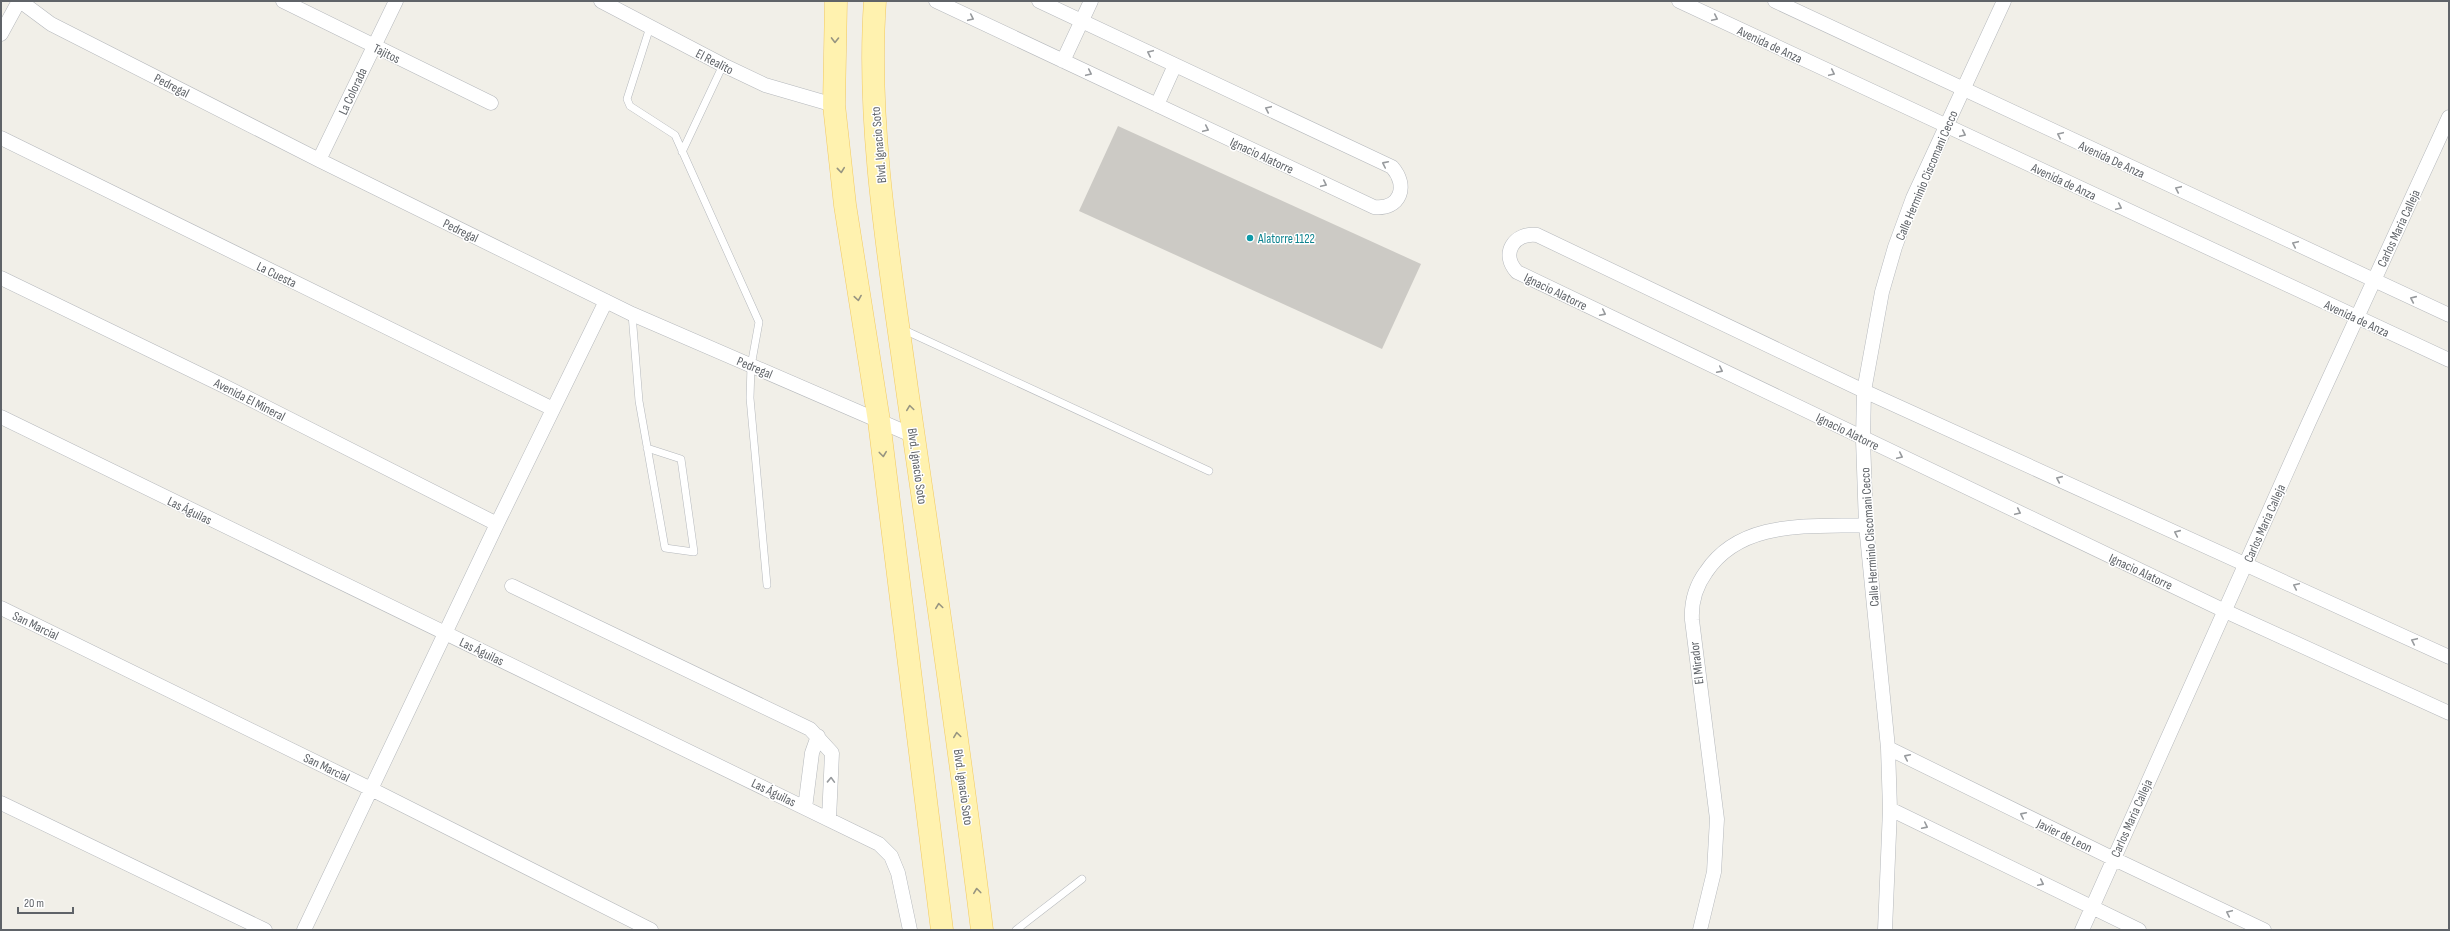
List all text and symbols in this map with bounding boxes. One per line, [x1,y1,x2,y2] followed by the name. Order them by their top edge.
[967,13,975,21] one-way arrow
[1710,13,1718,21] one-way arrow
[1734,22,1805,67] street label: Avenida de Anza
[831,37,839,43] one-way arrow
[370,41,403,67] street label: Tajitos
[693,46,736,78] street label: El Realito
[1147,50,1155,58] one-way arrow
[335,65,371,118] street label: La Colorada
[1084,68,1092,76] one-way arrow
[1828,68,1836,76] one-way arrow
[151,70,192,101] street label: Pedregal
[868,106,890,184] street label: Blvd. Ignacio Soto
[1265,106,1272,114] one-way arrow
[1892,108,1962,243] street label: Calle Herminio Ciscomani Cecco
[1202,124,1210,132] one-way arrow
[1958,129,1966,137] one-way arrow
[2056,131,2063,139] one-way arrow
[1227,134,1296,178] street label: Ignacio Alatorre
[2075,137,2147,182] street label: Avenida De Anza
[2028,159,2099,204] street label: Avenida de Anza
[1382,161,1390,169] one-way arrow
[836,167,845,173] one-way arrow
[1320,179,1327,187] one-way arrow
[2174,186,2181,194] one-way arrow
[2374,187,2424,270] street label: Carlos Maria Calleja
[2114,202,2122,210] one-way arrow
[440,216,481,246] street label: Pedregal
[1257,231,1315,247] place label: Alatorre 1122
[1245,233,1255,243] marker: Alatorre 1122
[2292,241,2300,249] one-way arrow
[254,258,299,291] street label: La Cuesta
[1521,270,1590,314] street label: Ignacio Alatorre
[853,295,862,302] one-way arrow
[2321,296,2392,341] street label: Avenida de Anza
[2410,296,2418,304] one-way arrow
[1599,308,1606,316] one-way arrow
[734,353,775,383] street label: Pedregal
[1716,365,1723,373] one-way arrow
[210,375,288,425] street label: Avenida El Mineral
[906,405,915,411] one-way arrow
[1813,410,1882,454] street label: Ignacio Alatorre
[904,427,930,505] street label: Blvd. Ignacio Soto
[879,451,888,457] one-way arrow
[1896,451,1904,459] one-way arrow
[1857,467,1883,607] street label: Calle Herminio Ciscomani Cecco
[2055,476,2063,484] one-way arrow
[2241,482,2289,565] street label: Carlos Maria Calleja
[165,493,215,529] street label: Las Águilas
[2013,507,2021,515] one-way arrow
[2174,529,2181,537] one-way arrow
[2106,550,2175,594] street label: Ignacio Alatorre
[2292,583,2299,591] one-way arrow
[935,603,944,609] one-way arrow
[10,608,61,644] street label: San Marcial
[457,634,507,670] street label: Las Águilas
[2410,638,2418,646] one-way arrow
[1686,640,1708,685] street label: El Mirador
[953,731,962,738] one-way arrow
[950,748,976,826] street label: Blvd. Ignacio Soto
[301,750,352,786] street label: San Marcial
[1904,754,1911,762] one-way arrow
[749,775,799,811] street label: Las Águilas
[826,777,835,783] one-way arrow
[2108,777,2156,860] street label: Carlos Maria Calleja
[2020,812,2028,819] one-way arrow
[2033,815,2095,856] street label: Javier de Leon
[1921,821,1928,829] one-way arrow
[2037,878,2045,886] one-way arrow
[973,888,982,894] one-way arrow
[18,889,73,915] scale bar
[24,896,44,911] text: 20 m
[2226,910,2233,918] one-way arrow

